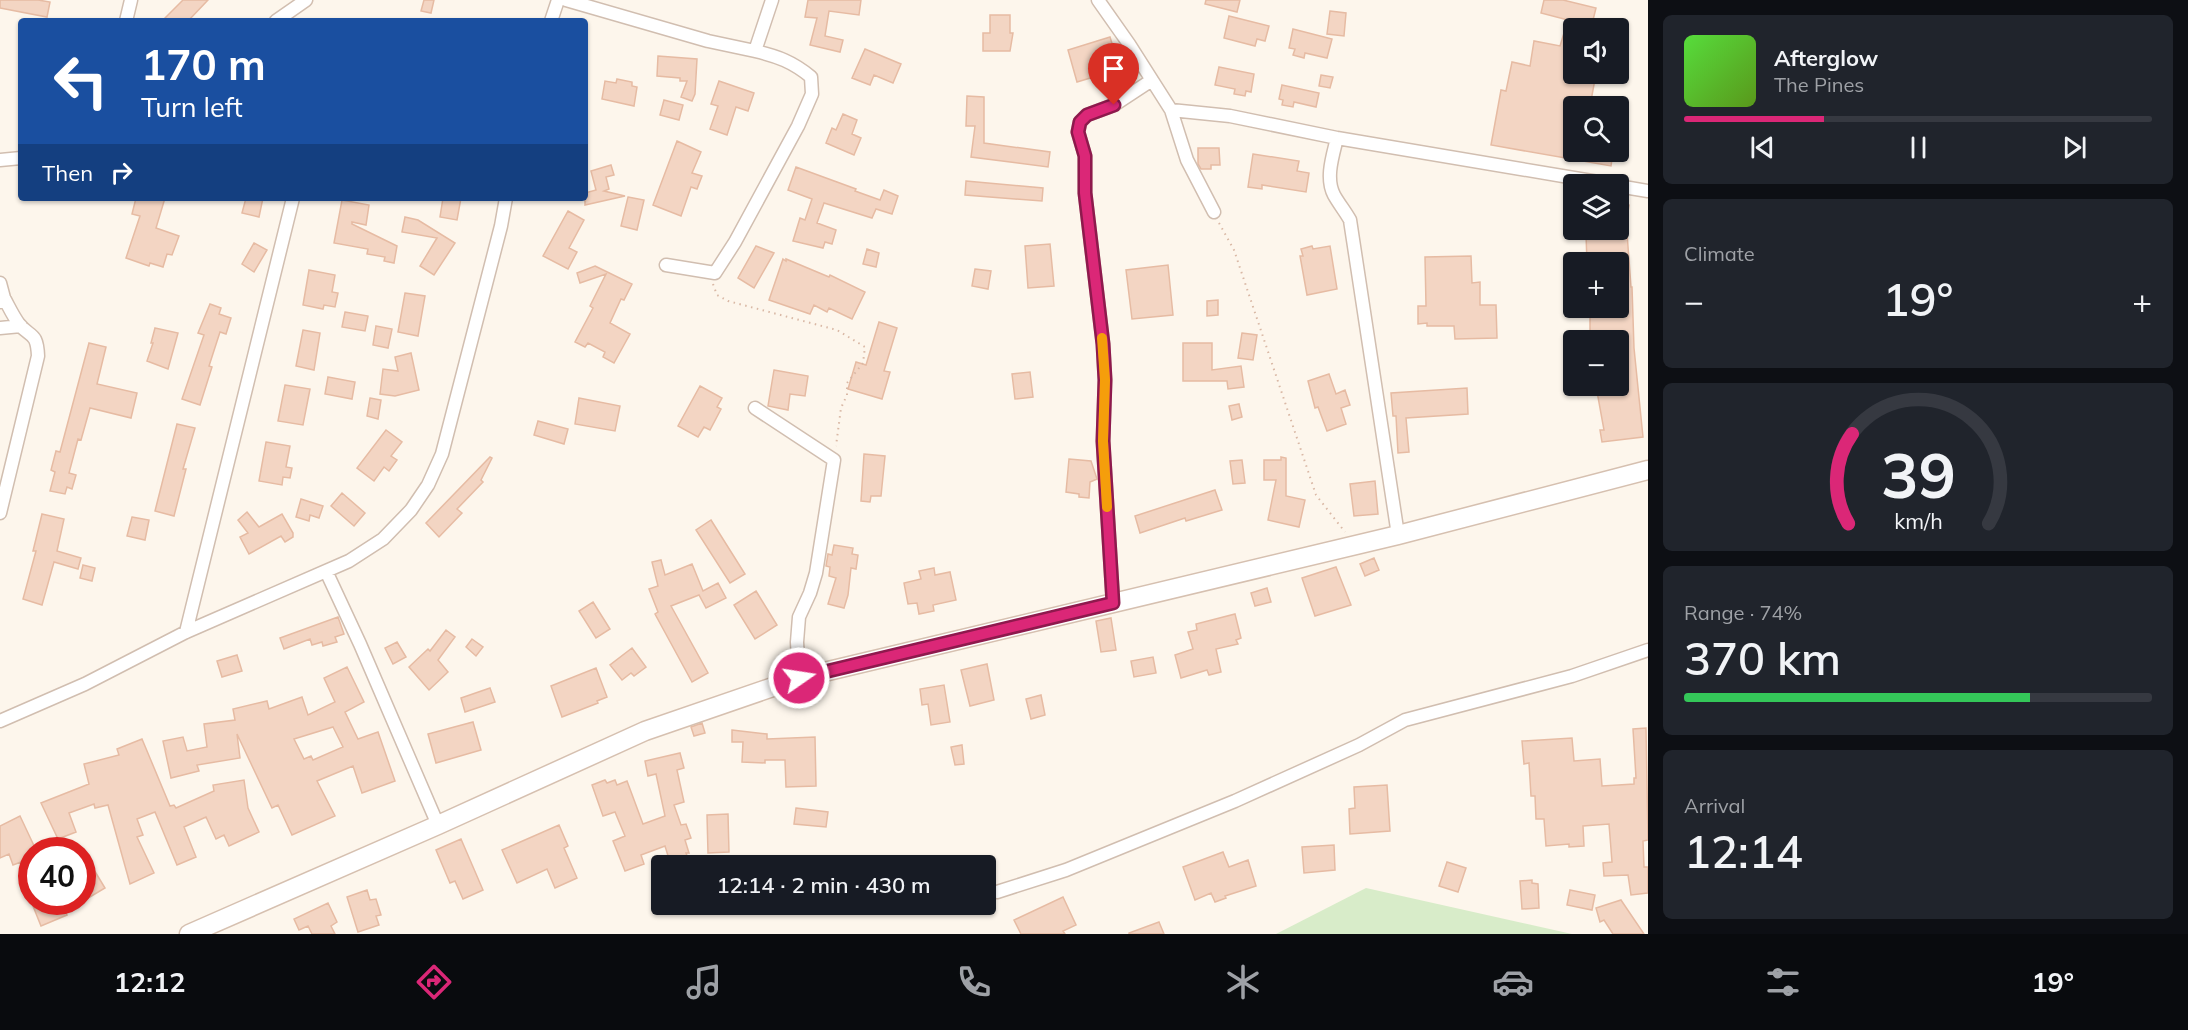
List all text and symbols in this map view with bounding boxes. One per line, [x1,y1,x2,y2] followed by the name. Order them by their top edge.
[1563,18,1629,396] map controls
[1563,18,1629,84] button: sound
[141,38,266,91] text: 170 m
[42,42,120,120] icon: left
[1088,43,1139,105] pin
[1774,44,1878,72] text: Afterglow
[1097,52,1130,85] icon: arrive
[1774,72,1864,97] text: The Pines
[141,90,243,124] text: Turn left
[1563,96,1629,162] button: search
[1746,131,1779,164] icon: previous
[1902,131,1935,164] icon: pause
[2058,131,2091,164] icon: next
[105,156,138,189] icon: right
[42,159,93,187] text: Then
[1563,174,1629,240] button: layers
[1684,241,1755,266] text: Climate
[1563,252,1629,318] button: +
[1883,271,1953,327] text: 19°
[1684,280,1704,321] text: −
[2132,280,2152,321] text: +
[1563,330,1629,396] button: −
[1881,435,1955,514] text: 39
[1894,507,1942,534] text: km/h
[1684,600,1802,625] text: Range · 74%
[1684,630,1841,686] text: 370 km
[767,646,831,710] position arrow
[1684,793,1745,818] text: Arrival
[1684,823,1803,879] text: 12:14
[18,837,96,915] speed limit sign: 40
[716,871,931,899] text: 12:14 · 2 min · 430 m
[413,961,455,1003] icon: directions
[683,961,725,1003] icon: music
[953,961,995,1003] icon: phone
[1222,961,1264,1003] icon: climate
[1492,961,1534,1003] icon: car
[1762,961,1804,1003] icon: filters
[114,965,185,999] text: 12:12
[2031,965,2074,999] text: 19°

